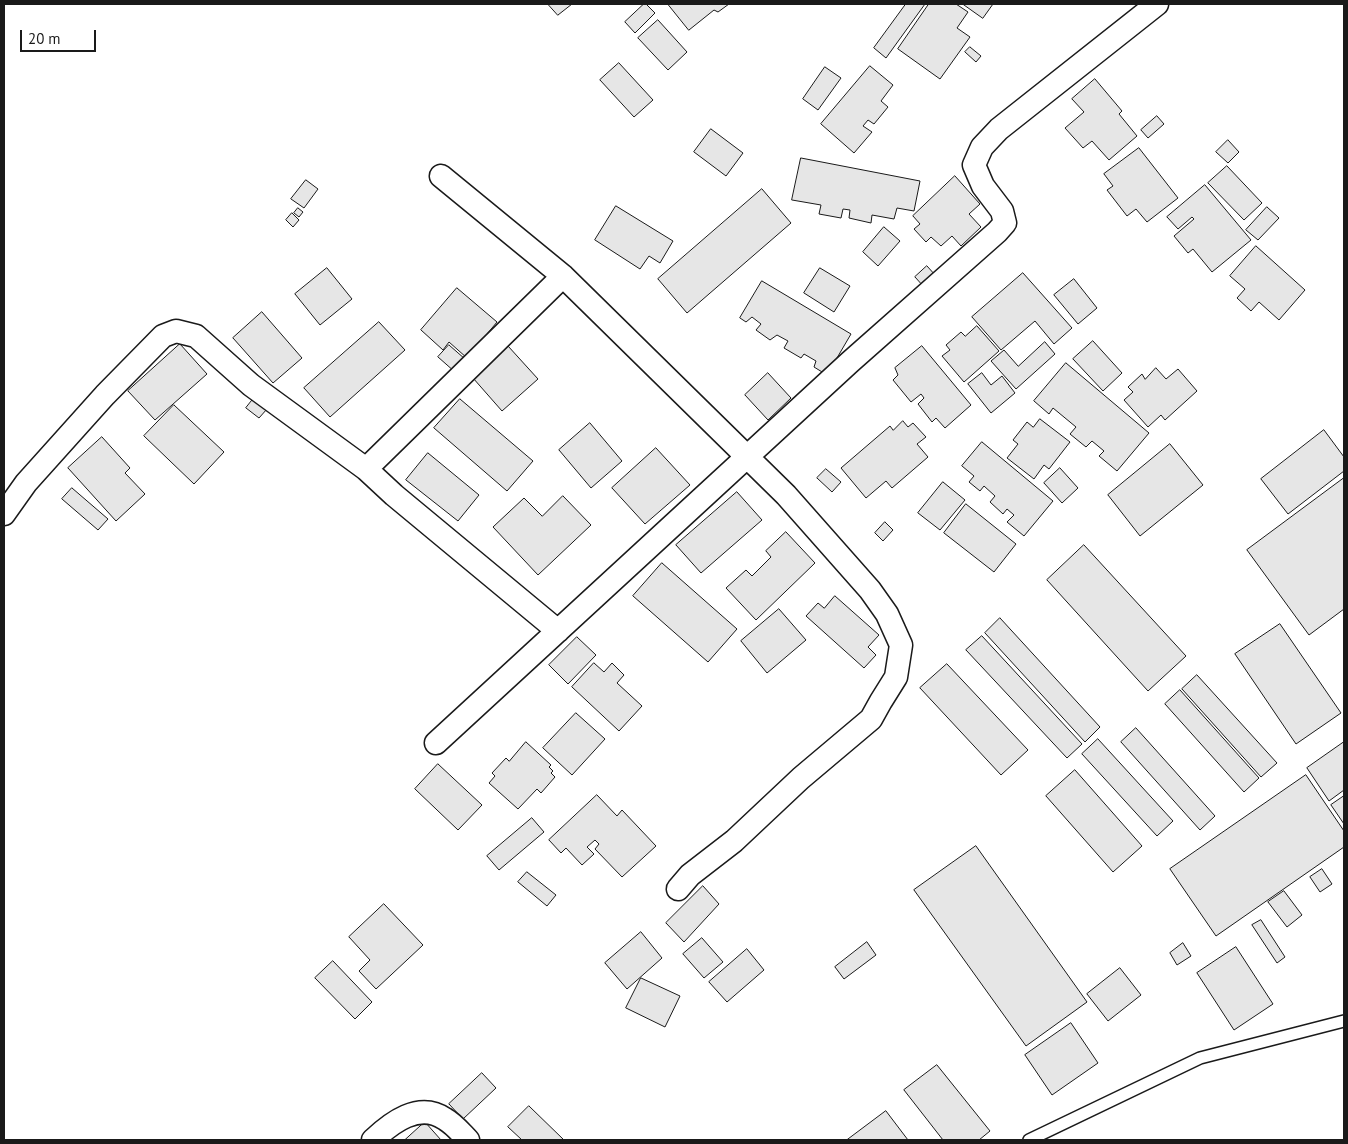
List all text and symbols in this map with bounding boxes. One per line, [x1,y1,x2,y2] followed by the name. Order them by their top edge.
[22,20,99,52] scale bar
[28,29,61,48] text: 20 m

